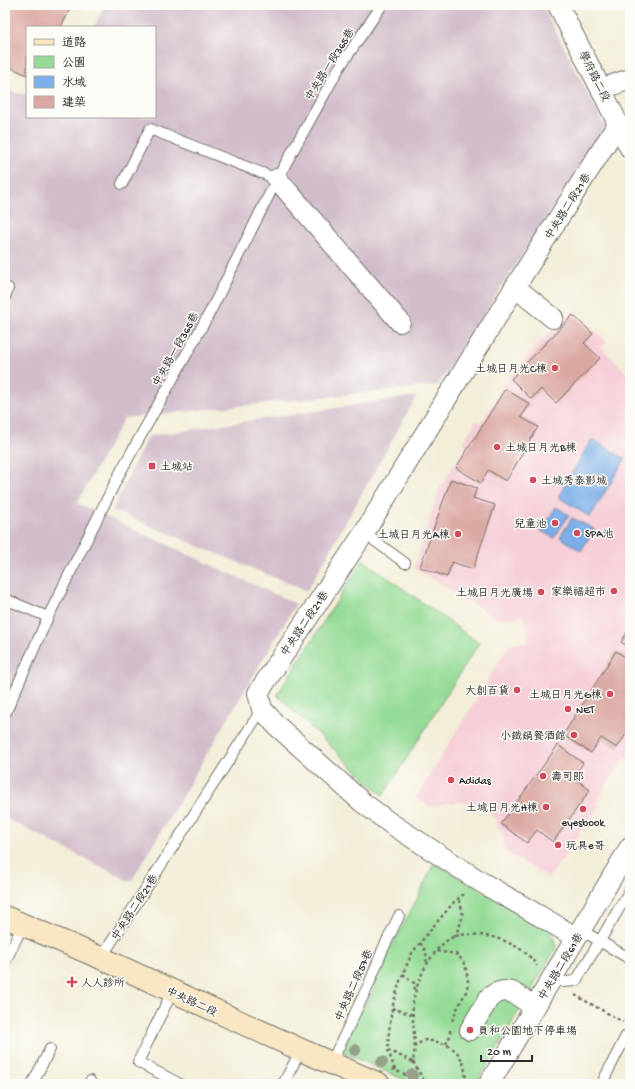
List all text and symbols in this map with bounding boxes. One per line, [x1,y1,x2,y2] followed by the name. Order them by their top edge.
[26,26,156,118] legend
[303,26,358,103] street label: 中央路一段365巷
[62,36,86,51] text: 道路
[575,49,613,104] street label: 學府路二段
[62,56,86,71] text: 公園
[62,76,86,91] text: 水域
[62,96,86,111] text: 建築
[543,171,594,242] street label: 中央路二段21巷
[150,310,202,389] street label: 中央路一段365巷
[475,363,547,376] place label: 土城日月光C棟
[550,363,560,373] marker: 土城日月光C棟
[492,442,502,452] marker: 土城日月光B棟
[505,442,577,455] place label: 土城日月光B棟
[147,461,157,471] marker: 土城站
[160,461,193,474] place label: 土城站
[528,475,538,485] marker: 土城秀泰影城
[541,475,607,488] place label: 土城秀泰影城
[514,518,547,531] place label: 兒童池
[550,518,560,528] marker: 兒童池
[572,528,582,538] marker: SPA池
[585,528,614,541] place label: SPA池
[378,529,450,542] place label: 土城日月光A棟
[453,529,463,539] marker: 土城日月光A棟
[551,585,606,599] place label: 家樂福超市
[609,586,619,596] marker: 家樂福超市
[456,587,533,600] place label: 土城日月光廣場
[536,587,546,597] marker: 土城日月光廣場
[279,589,332,659] street label: 中央路二段21巷
[465,684,509,698] place label: 大創百貨
[512,685,522,695] marker: 大創百貨
[529,689,602,702] place label: 土城日月光G棟
[605,689,615,699] marker: 土城日月光G棟
[563,704,573,714] marker: NET
[576,705,595,717] place label: NET
[500,729,566,743] place label: 小鐵鍋餐酒館
[569,730,579,740] marker: 小鐵鍋餐酒館
[538,771,548,781] marker: 壽司郎
[551,771,584,784] place label: 壽司郎
[446,775,456,785] marker: Adidas
[459,776,492,788] place label: Adidas
[466,802,538,815] place label: 土城日月光H棟
[541,802,551,812] marker: 土城日月光H棟
[578,804,588,814] marker: eyesbook
[562,818,606,830] place label: eyesbook
[553,840,563,850] marker: 玩具e哥
[566,840,605,853] place label: 玩具e哥
[109,872,161,943] street label: 中央路二段21巷
[536,931,586,1003] street label: 中央路二段61巷
[333,948,376,1024] street label: 中央路二段57巷
[66,976,78,988] marker: 人人診所
[81,977,125,990] place label: 人人診所
[164,985,219,1020] street label: 中央路二段
[465,1025,475,1035] marker: 員和公園地下停車場
[478,1025,577,1038] place label: 員和公園地下停車場
[481,1037,532,1063] scale bar
[487,1046,512,1060] text: 20 m

